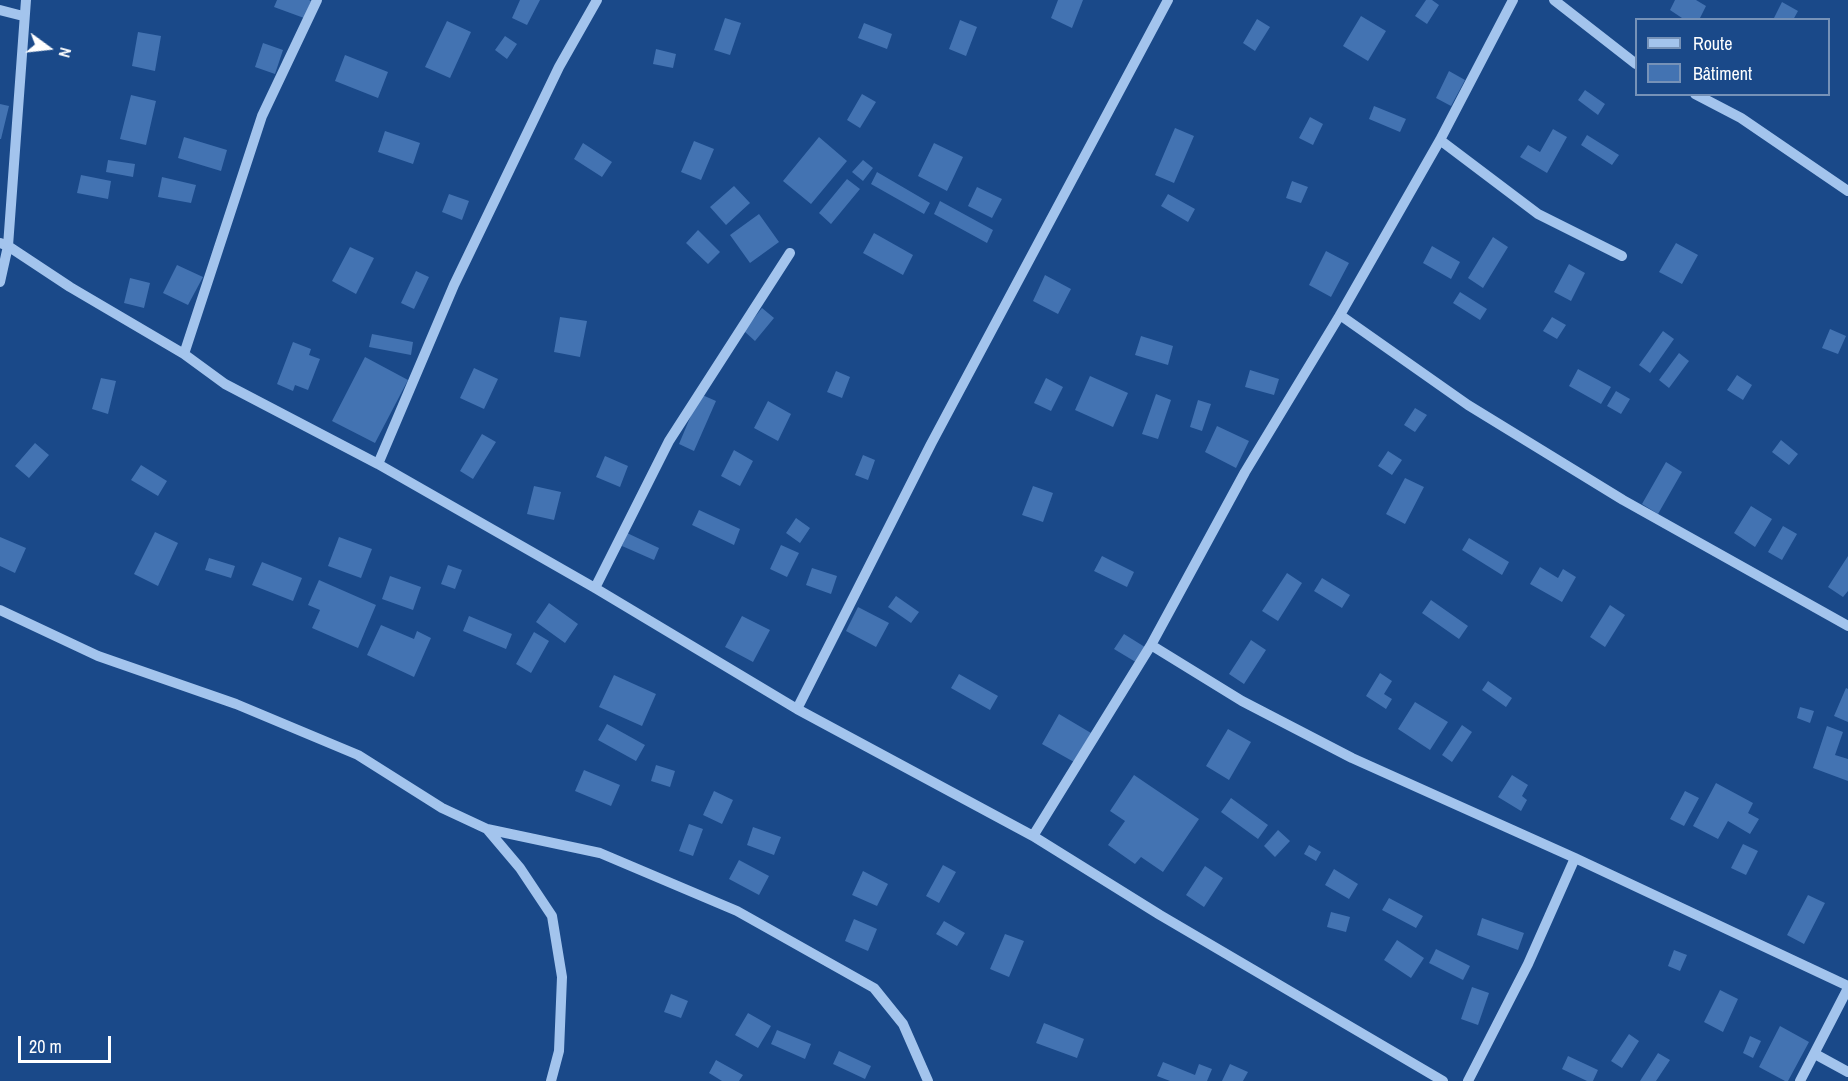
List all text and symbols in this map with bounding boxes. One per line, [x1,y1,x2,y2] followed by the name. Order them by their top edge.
[18,18,78,78] north arrow
[1635,18,1830,96] legend
[1693,31,1732,56] text: Route
[54,45,77,60] text: N
[1693,61,1752,86] text: Bâtiment
[21,1024,114,1062] scale bar
[29,1034,62,1059] text: 20 m

